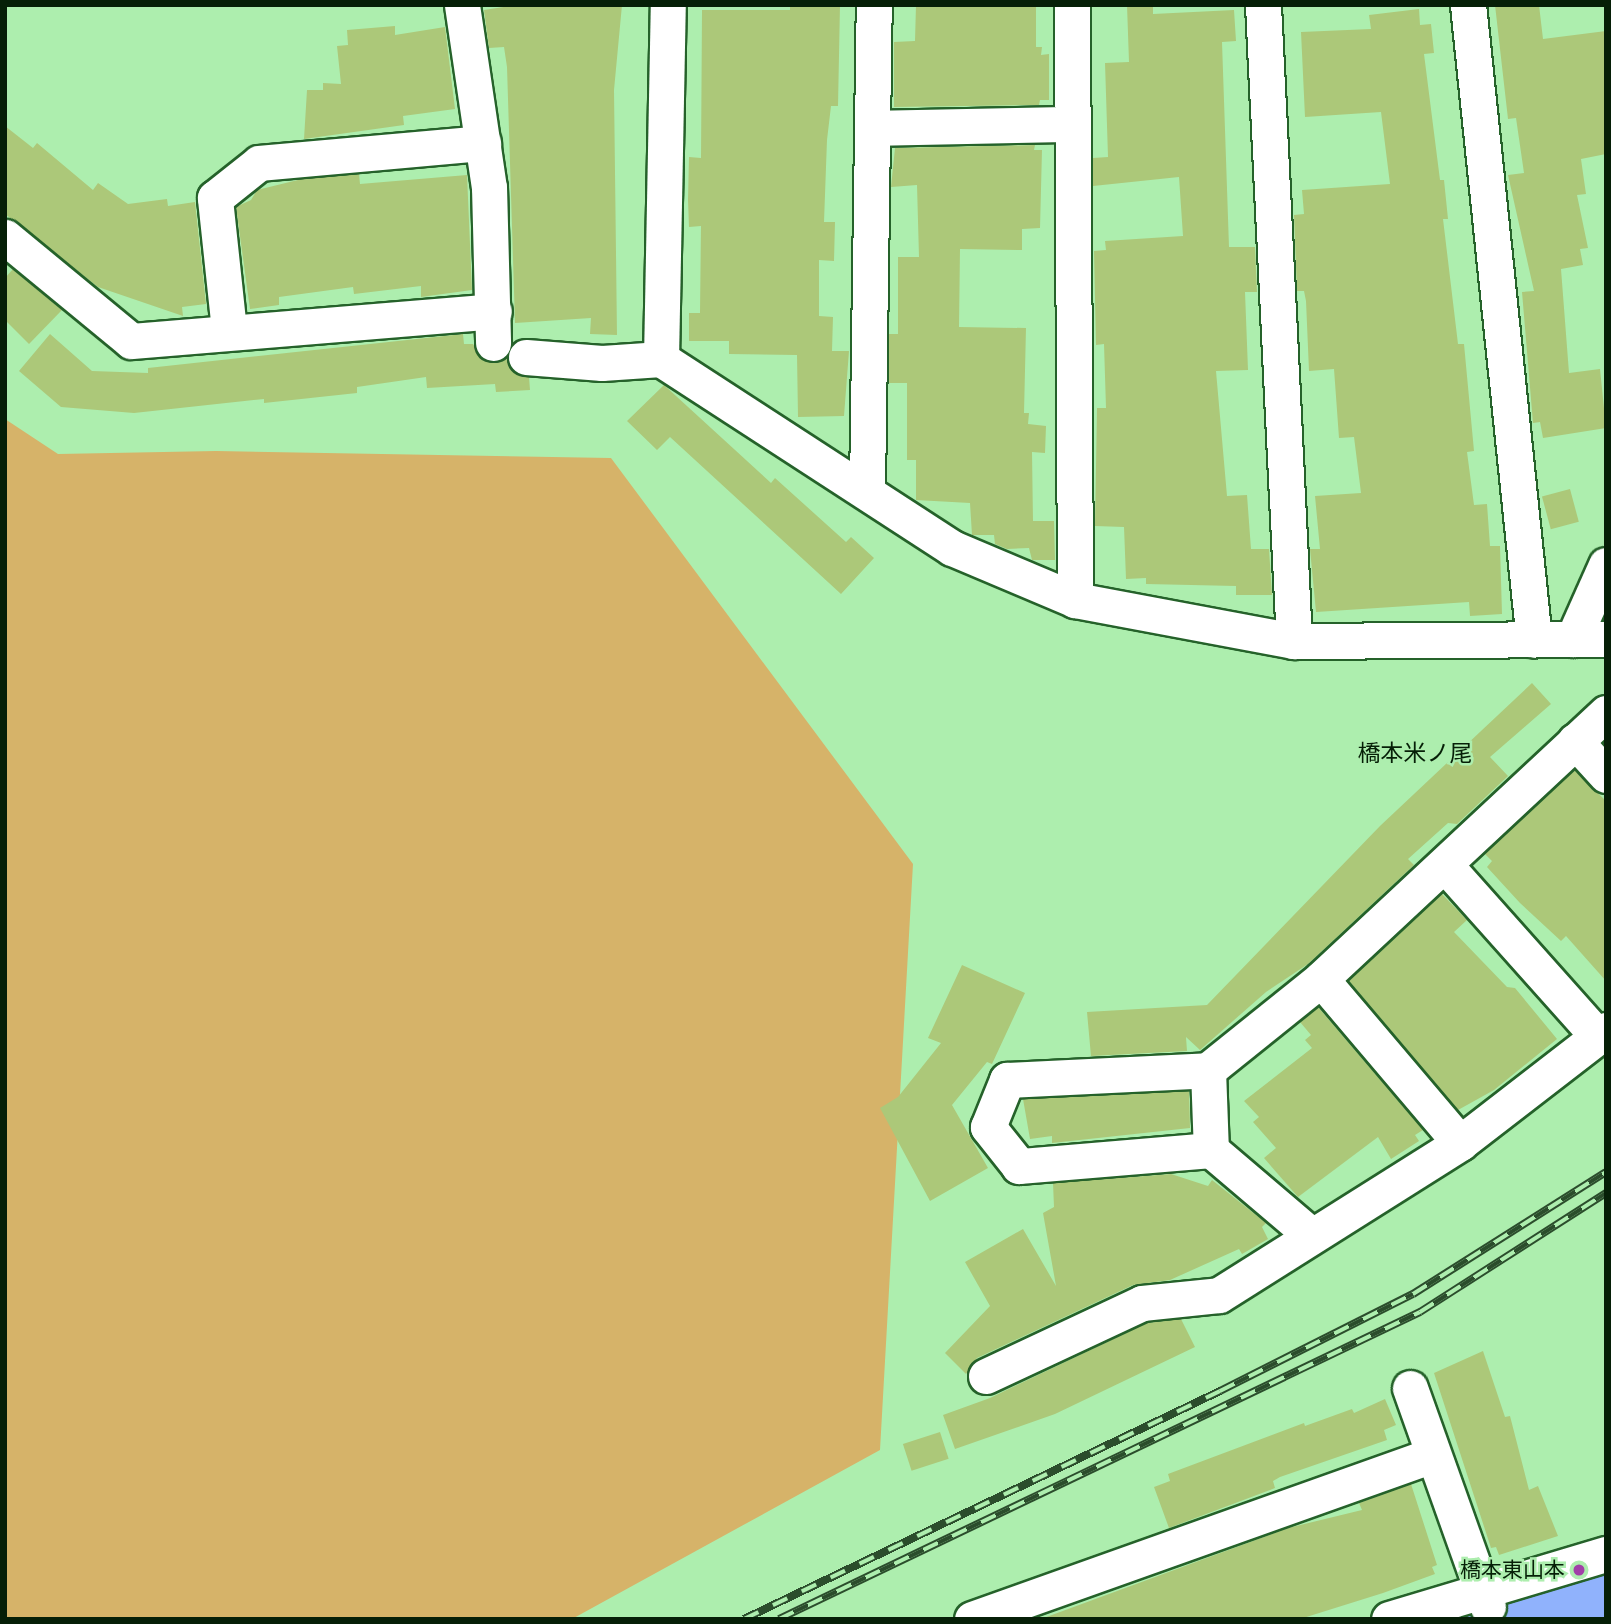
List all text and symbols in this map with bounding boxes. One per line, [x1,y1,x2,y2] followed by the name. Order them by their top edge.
[1358,740,1472,768] district label: 橋本米ノ尾
[1460,1557,1565,1583] place label: 橋本東山本
[1571,1562,1587,1578] marker: 橋本東山本

